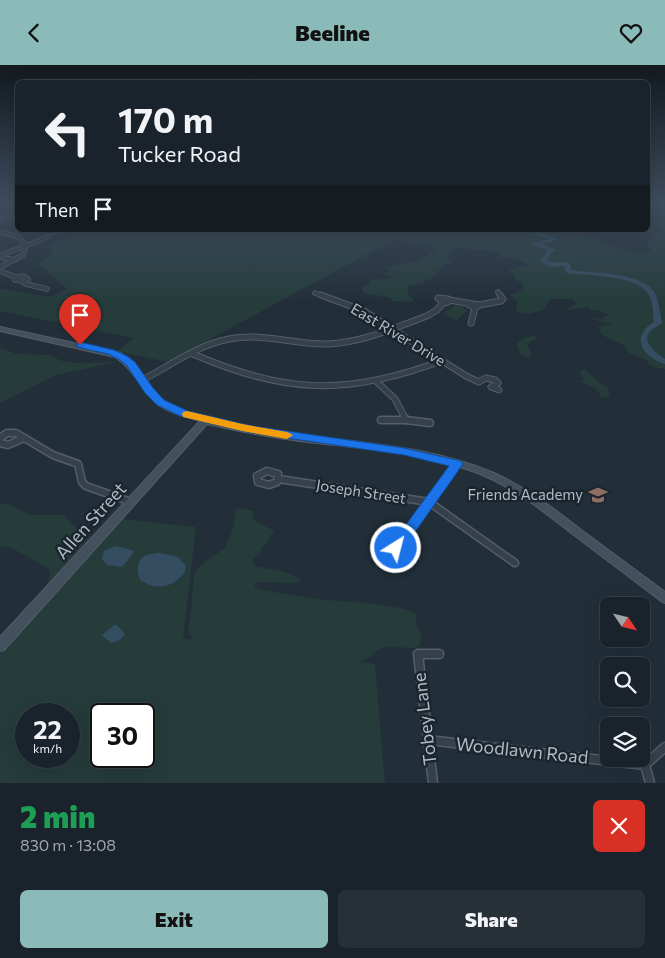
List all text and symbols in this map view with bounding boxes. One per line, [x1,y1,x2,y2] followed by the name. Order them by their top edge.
[20,19,48,47] icon: back
[295,19,370,46] text: Beeline
[617,19,645,47] icon: heart
[118,97,213,140] text: 170 m
[35,100,100,165] icon: left
[118,140,241,167] text: Tucker Road
[89,195,117,223] icon: arrive
[35,198,79,221] text: Then
[59,294,101,345] pin
[348,299,449,369] street label: East River Drive
[66,301,94,329] icon: arrive
[315,475,407,507] street label: Joseph Street
[50,477,130,563] street label: Allen Street
[587,484,609,506] school or university icon: Friends Academy
[467,485,583,503] place label: Friends Academy
[369,521,421,573] position arrow
[600,597,650,647] north arrow
[600,597,650,767] map controls
[600,657,650,707] button: search
[407,672,441,767] street label: Tobey Lane
[90,703,155,768] speed limit sign: 30
[33,714,62,744] text: 22
[600,717,650,767] button: layers
[455,732,589,768] street label: Woodlawn Road
[33,741,62,755] text: km/h
[20,797,95,834] text: 2 min
[593,800,645,852] button: close
[20,835,116,854] text: 830 m · 13:08
[20,890,328,948] button: Exit
[338,890,645,948] button: Share

